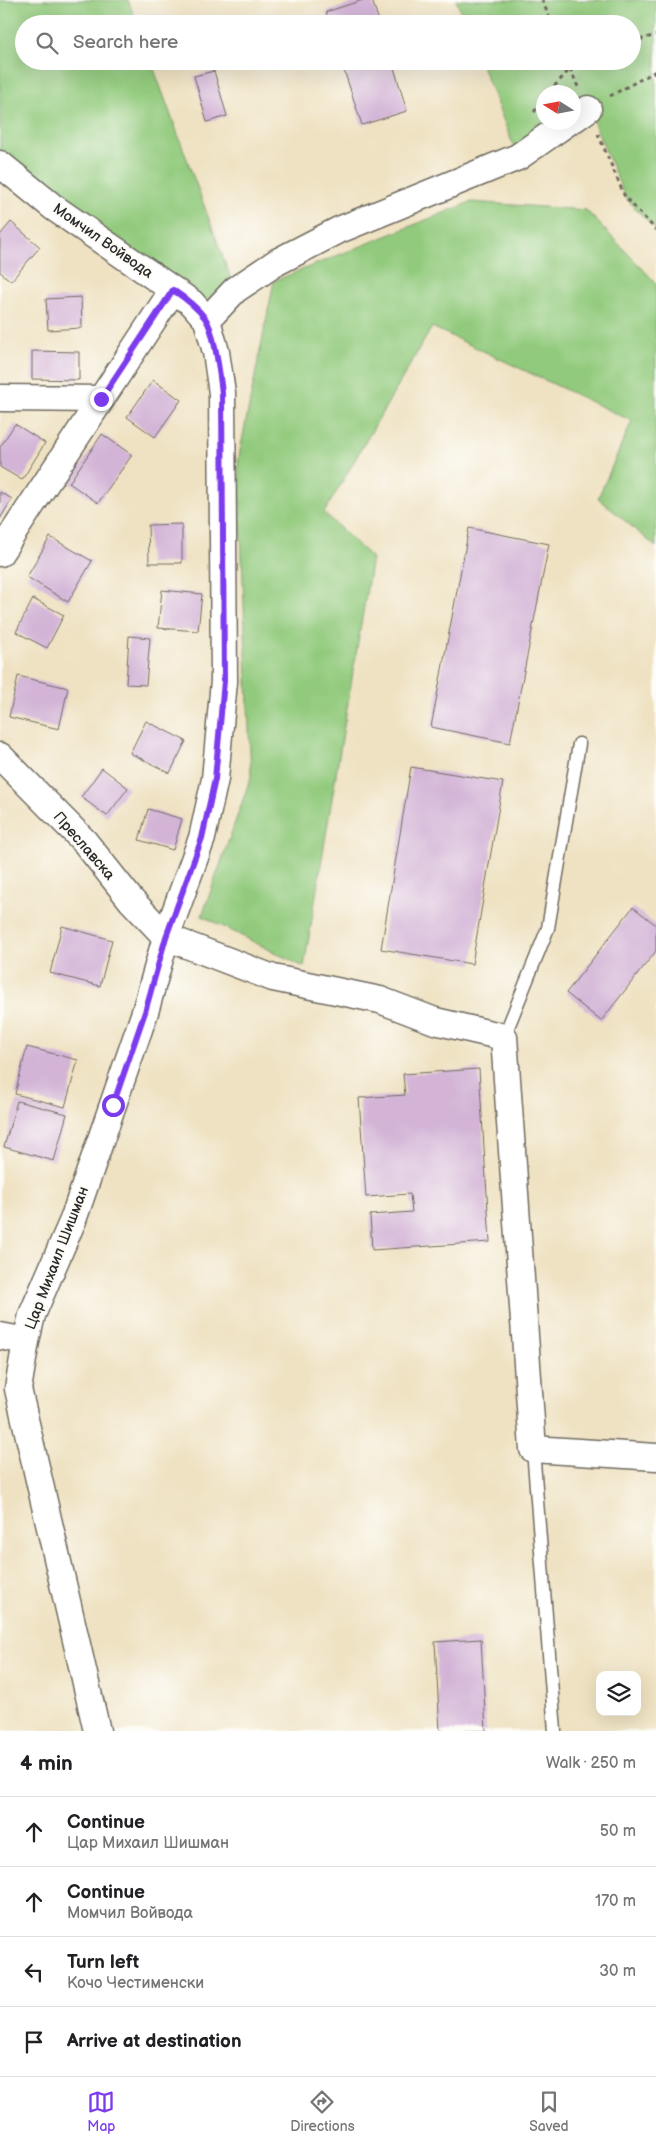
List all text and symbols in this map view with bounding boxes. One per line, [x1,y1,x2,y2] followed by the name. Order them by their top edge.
[15,15,641,70] search box
[33,29,61,57] icon: search
[73,31,178,54] text: Search here
[536,85,581,130] north arrow
[49,199,157,283] street label: Момчил Войвода
[90,388,113,411] route end
[49,808,119,884] street label: Преславска
[102,1094,125,1117] route start
[21,1184,93,1332] street label: Цар Михаил Шишман
[596,1671,641,1716] map controls
[596,1671,641,1716] button: layers
[20,1751,73,1776] text: 4 min
[546,1754,636,1773] text: Walk · 250 m
[67,1811,145,1834] text: Continue
[20,1818,48,1846] icon: ahead
[600,1822,636,1841] text: 50 m
[67,1834,229,1853] text: Цар Михаил Шишман
[67,1881,145,1904] text: Continue
[20,1888,48,1916] icon: ahead
[595,1892,636,1911] text: 170 m
[67,1904,193,1923] text: Момчил Войвода
[67,1951,139,1974] text: Turn left
[20,1958,48,1986] icon: left
[599,1962,636,1981] text: 30 m
[67,1974,204,1993] text: Кочо Честименски
[20,2028,48,2056] icon: arrive
[67,2030,242,2053] text: Arrive at destination
[87,2088,116,2135] tab: Map
[290,2088,355,2135] tab: Directions
[529,2088,569,2135] tab: Saved

